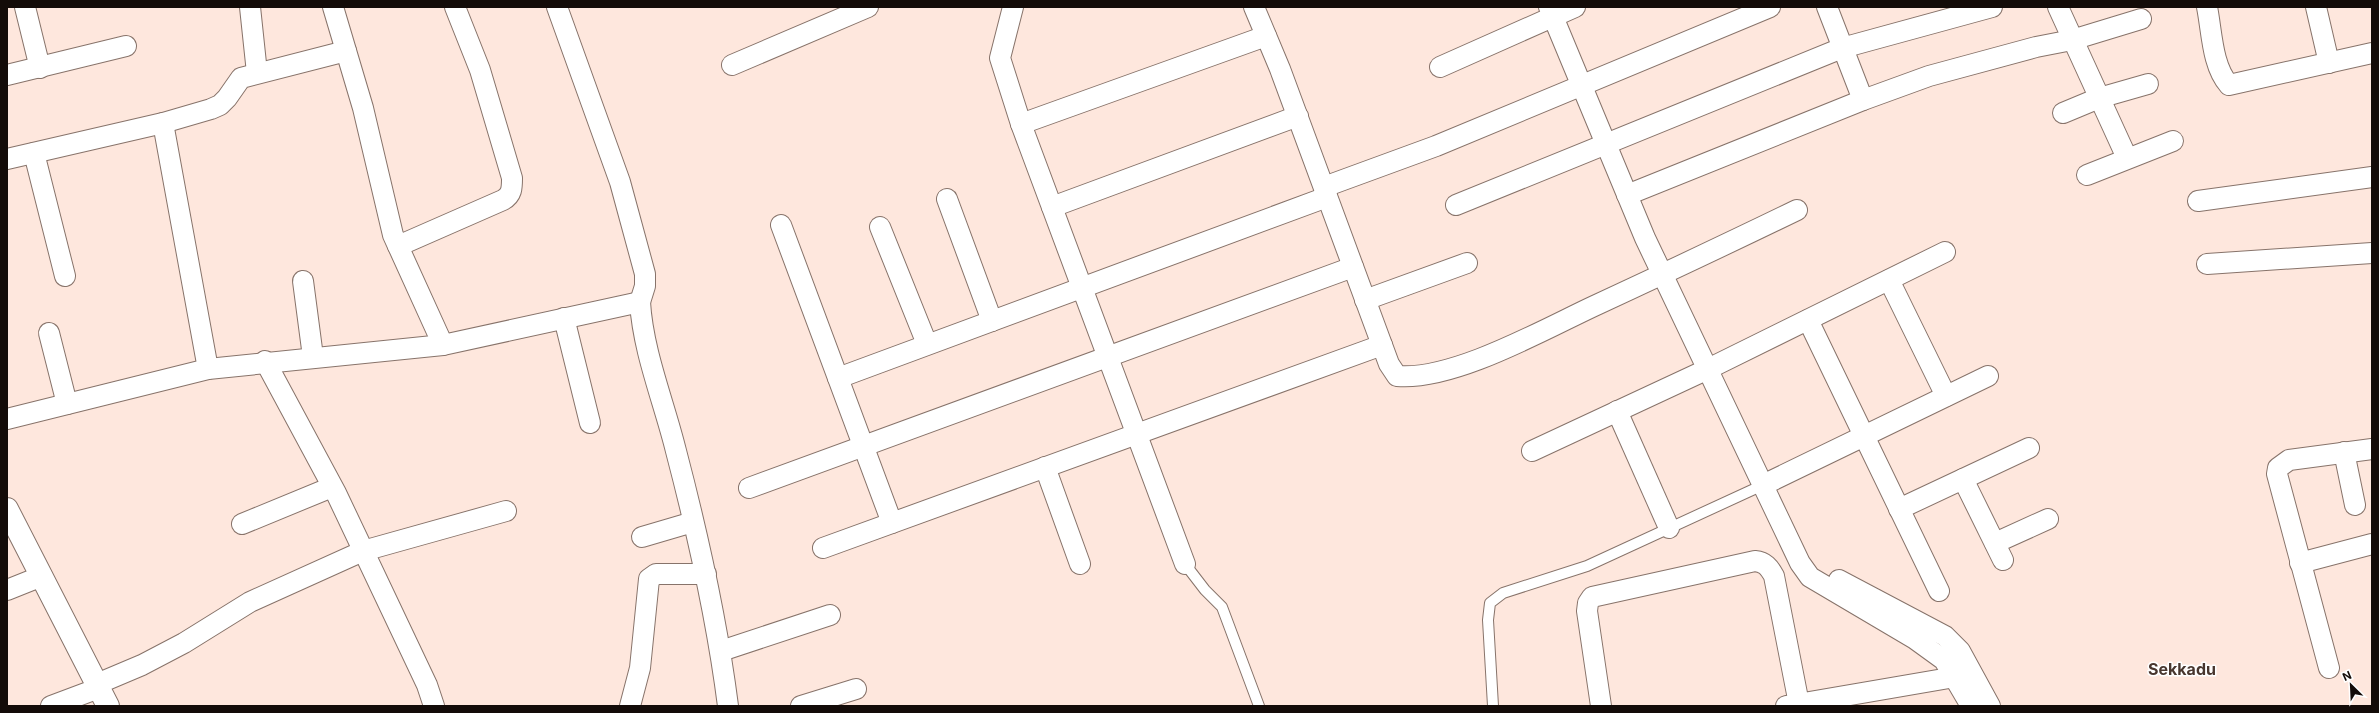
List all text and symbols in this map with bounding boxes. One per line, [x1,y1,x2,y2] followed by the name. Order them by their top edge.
[2148,659,2216,679] district label: Sekkadu
[2331,665,2371,705] north arrow
[2340,668,2354,684] text: N

